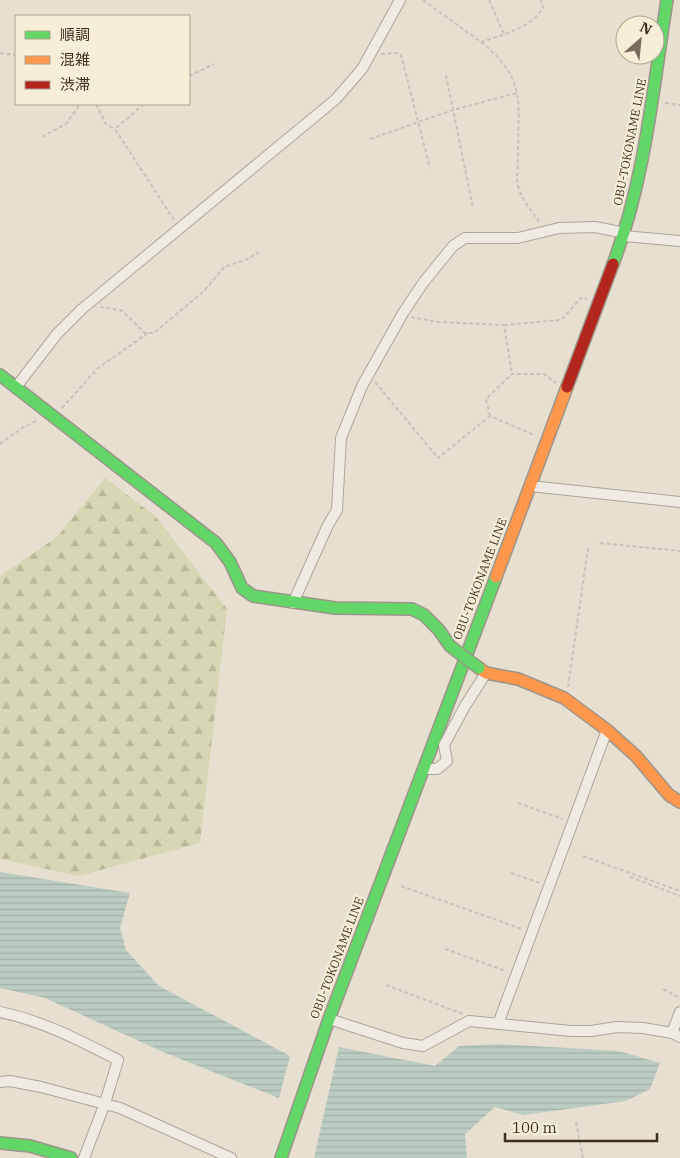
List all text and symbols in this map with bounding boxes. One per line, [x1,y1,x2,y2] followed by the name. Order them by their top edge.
[15,15,190,105] legend
[615,15,665,65] north arrow
[637,18,655,39] text: N
[60,25,90,44] text: 順調
[60,50,90,69] text: 混雑
[60,75,90,94] text: 渋滞
[610,77,649,207] street label: OBU-TOKONAME LINE
[449,516,510,642] street label: OBU-TOKONAME LINE
[306,895,367,1021] street label: OBU-TOKONAME LINE
[505,1110,658,1142] scale bar
[512,1118,557,1137] text: 100 m

